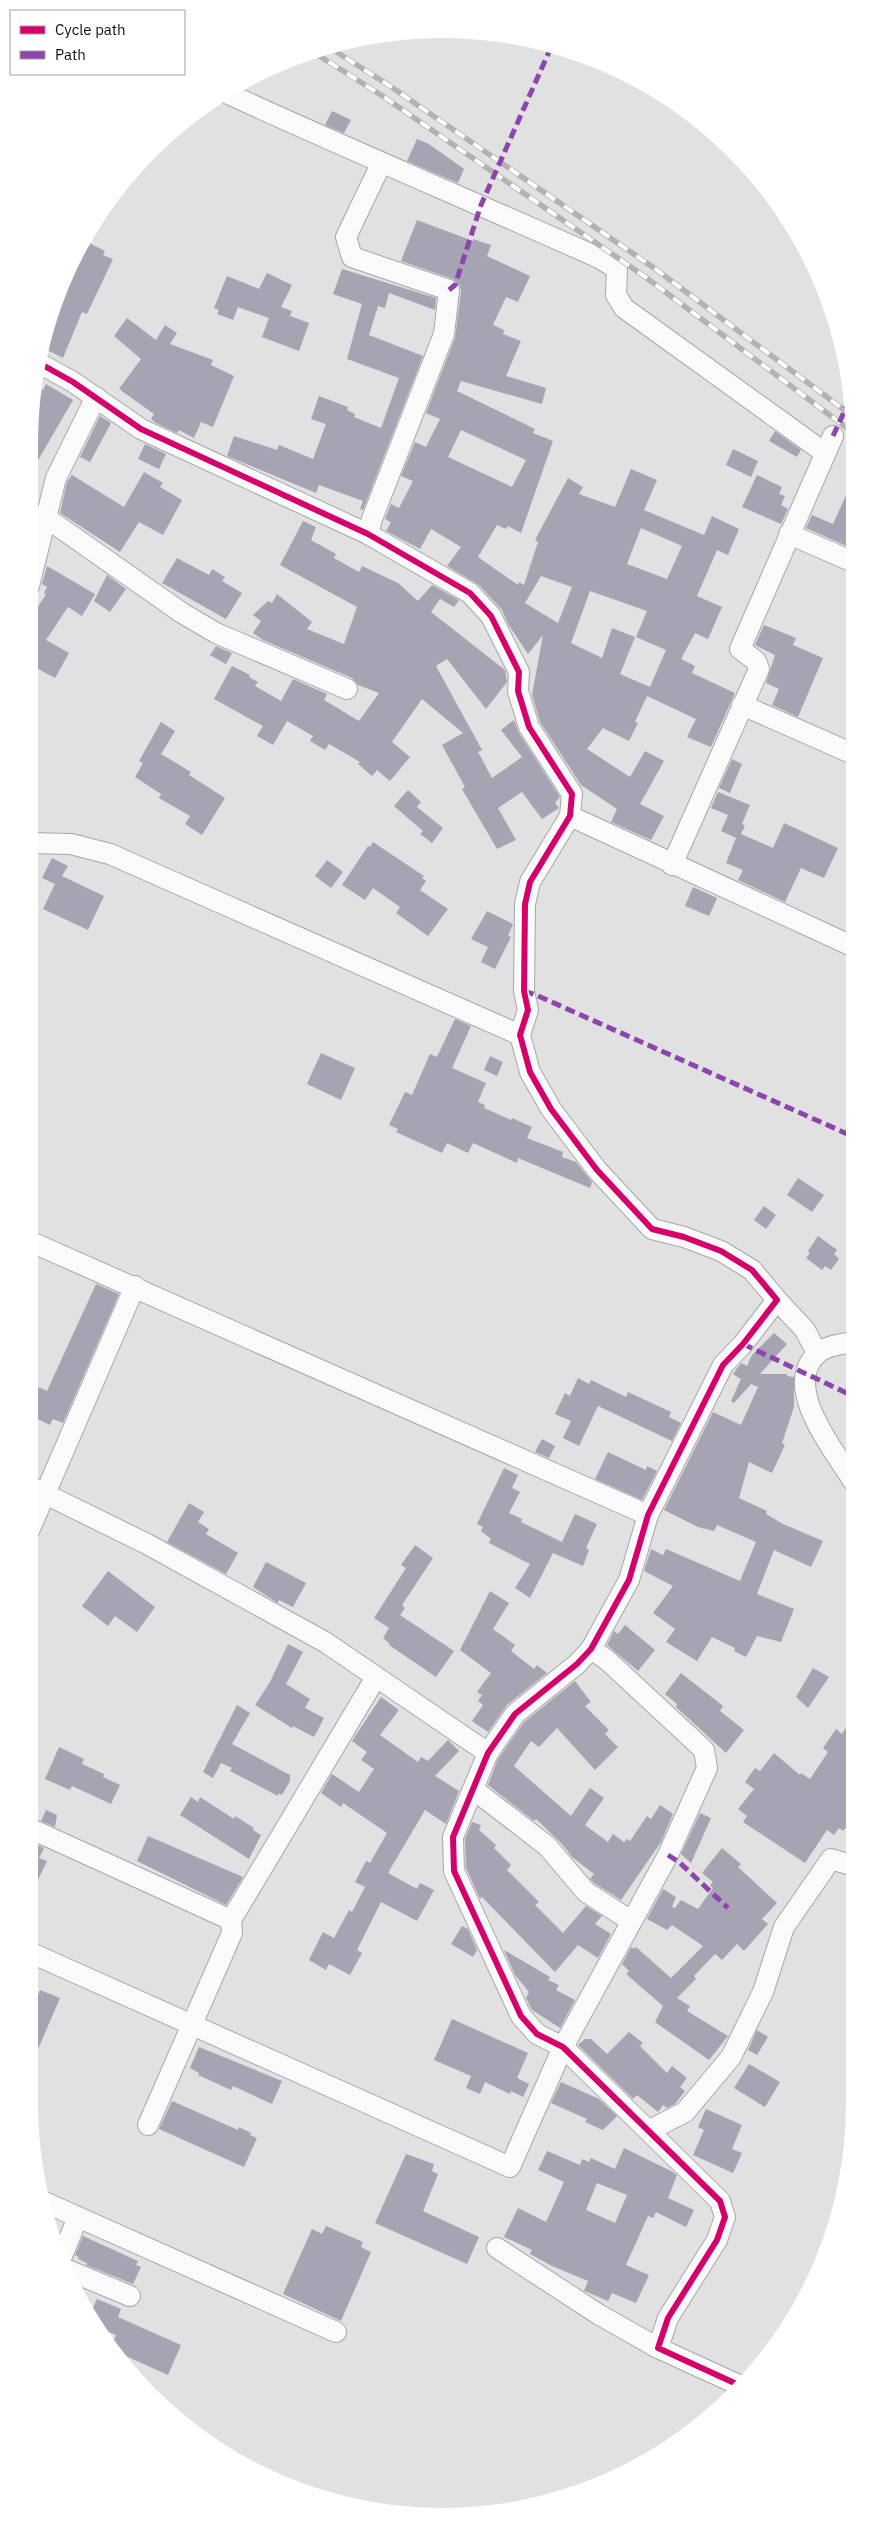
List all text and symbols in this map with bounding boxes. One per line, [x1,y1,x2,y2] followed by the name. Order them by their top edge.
[10,10,185,75] legend
[55,20,126,39] text: Cycle path
[55,45,86,64] text: Path

